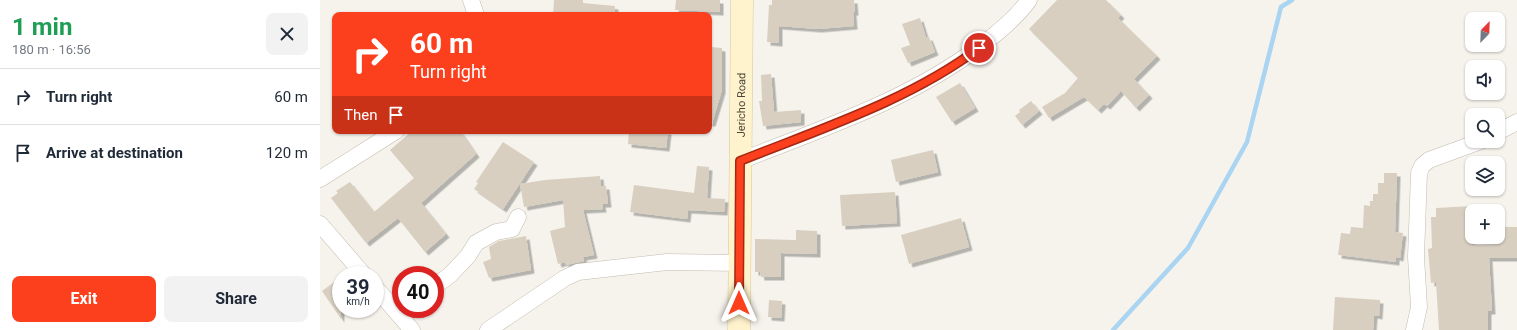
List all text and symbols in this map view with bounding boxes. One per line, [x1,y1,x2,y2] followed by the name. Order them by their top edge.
[1465,12,1505,52] north arrow
[1465,12,1505,244] map controls
[12,13,72,41] text: 1 min
[266,13,308,55] button: close
[410,27,473,60] text: 60 m
[344,28,396,80] icon: right
[962,31,996,65] pin
[968,37,990,59] icon: arrive
[12,42,91,57] text: 180 m · 16:56
[1465,60,1505,100] button: sound
[410,61,487,82] text: Turn right
[735,73,748,137] street label: Jericho Road
[12,86,34,108] icon: right
[46,88,112,106] text: Turn right
[274,88,308,106] text: 60 m
[385,104,407,126] icon: arrive
[344,106,377,124] text: Then
[1465,108,1505,148] button: search
[12,142,34,164] icon: arrive
[46,144,183,162] text: Arrive at destination
[266,144,308,162] text: 120 m
[1465,156,1505,196] button: layers
[1465,204,1505,244] button: +
[392,266,444,318] speed limit sign: 40
[347,275,369,299] text: 39
[12,276,156,322] button: Exit
[164,276,308,322] button: Share
[718,282,760,324] position arrow
[346,296,370,307] text: km/h

